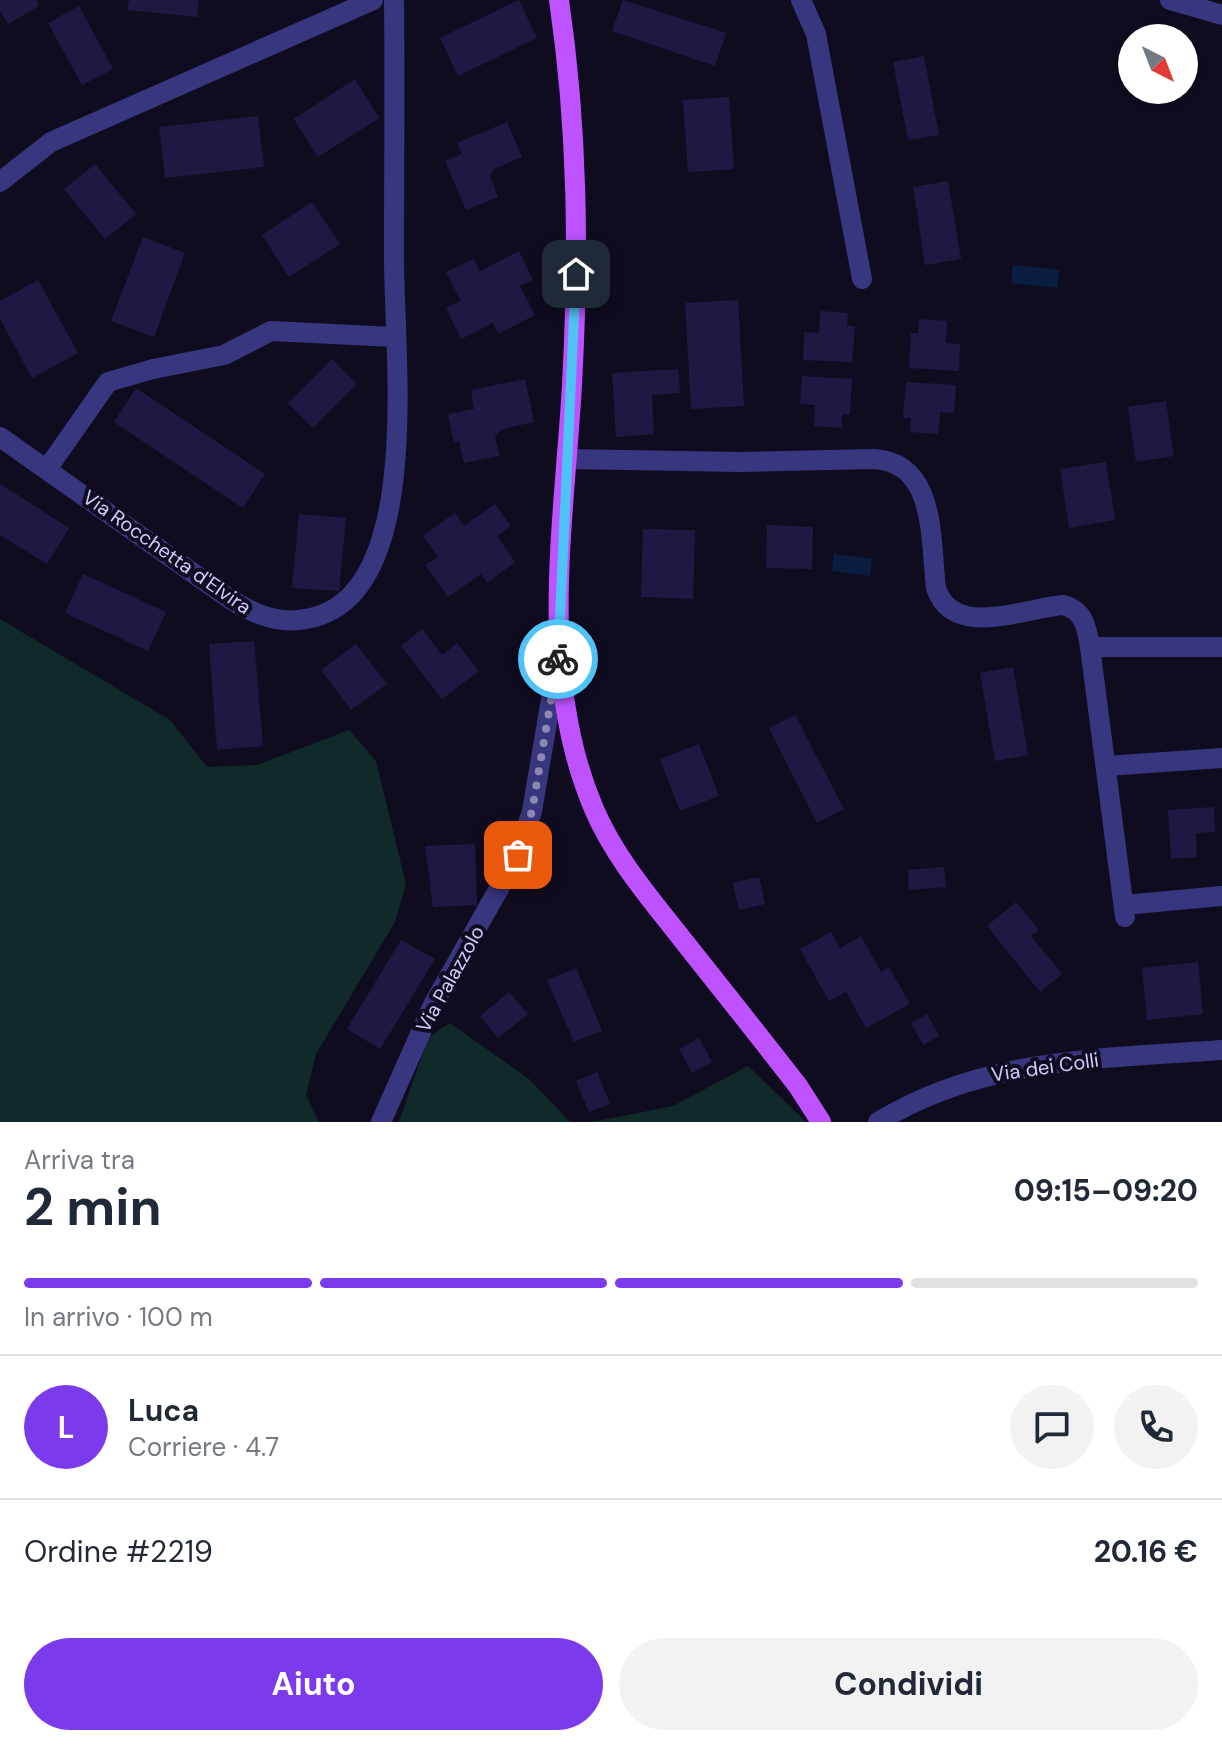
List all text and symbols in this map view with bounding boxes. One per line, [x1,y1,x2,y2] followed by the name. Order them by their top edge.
[1118,24,1198,104] north arrow
[1118,24,1198,104] map controls
[542,240,610,308] pin
[554,252,598,296] icon: home
[78,484,256,620] street label: Via Rocchetta d'Elvira
[518,619,598,699] courier
[536,637,580,681] icon: bike
[484,821,552,889] pin
[496,833,540,877] icon: bag
[410,921,490,1037] street label: Via Palazzolo
[990,1047,1100,1087] street label: Via dei Colli
[24,1143,135,1177] text: Arriva tra
[1014,1171,1198,1210] text: 09:15–09:20
[24,1173,162,1241] text: 2 min
[24,1300,213,1334] text: In arrivo · 100 m
[1010,1385,1094,1469] button: chat
[1114,1385,1198,1469] button: phone
[128,1391,199,1430] text: Luca
[58,1408,74,1447] text: L
[128,1430,279,1464] text: Corriere · 4.7
[24,1532,213,1571] text: Ordine #2219
[1094,1532,1198,1571] text: 20.16 €
[24,1638,603,1730] button: Aiuto
[619,1638,1198,1730] button: Condividi

